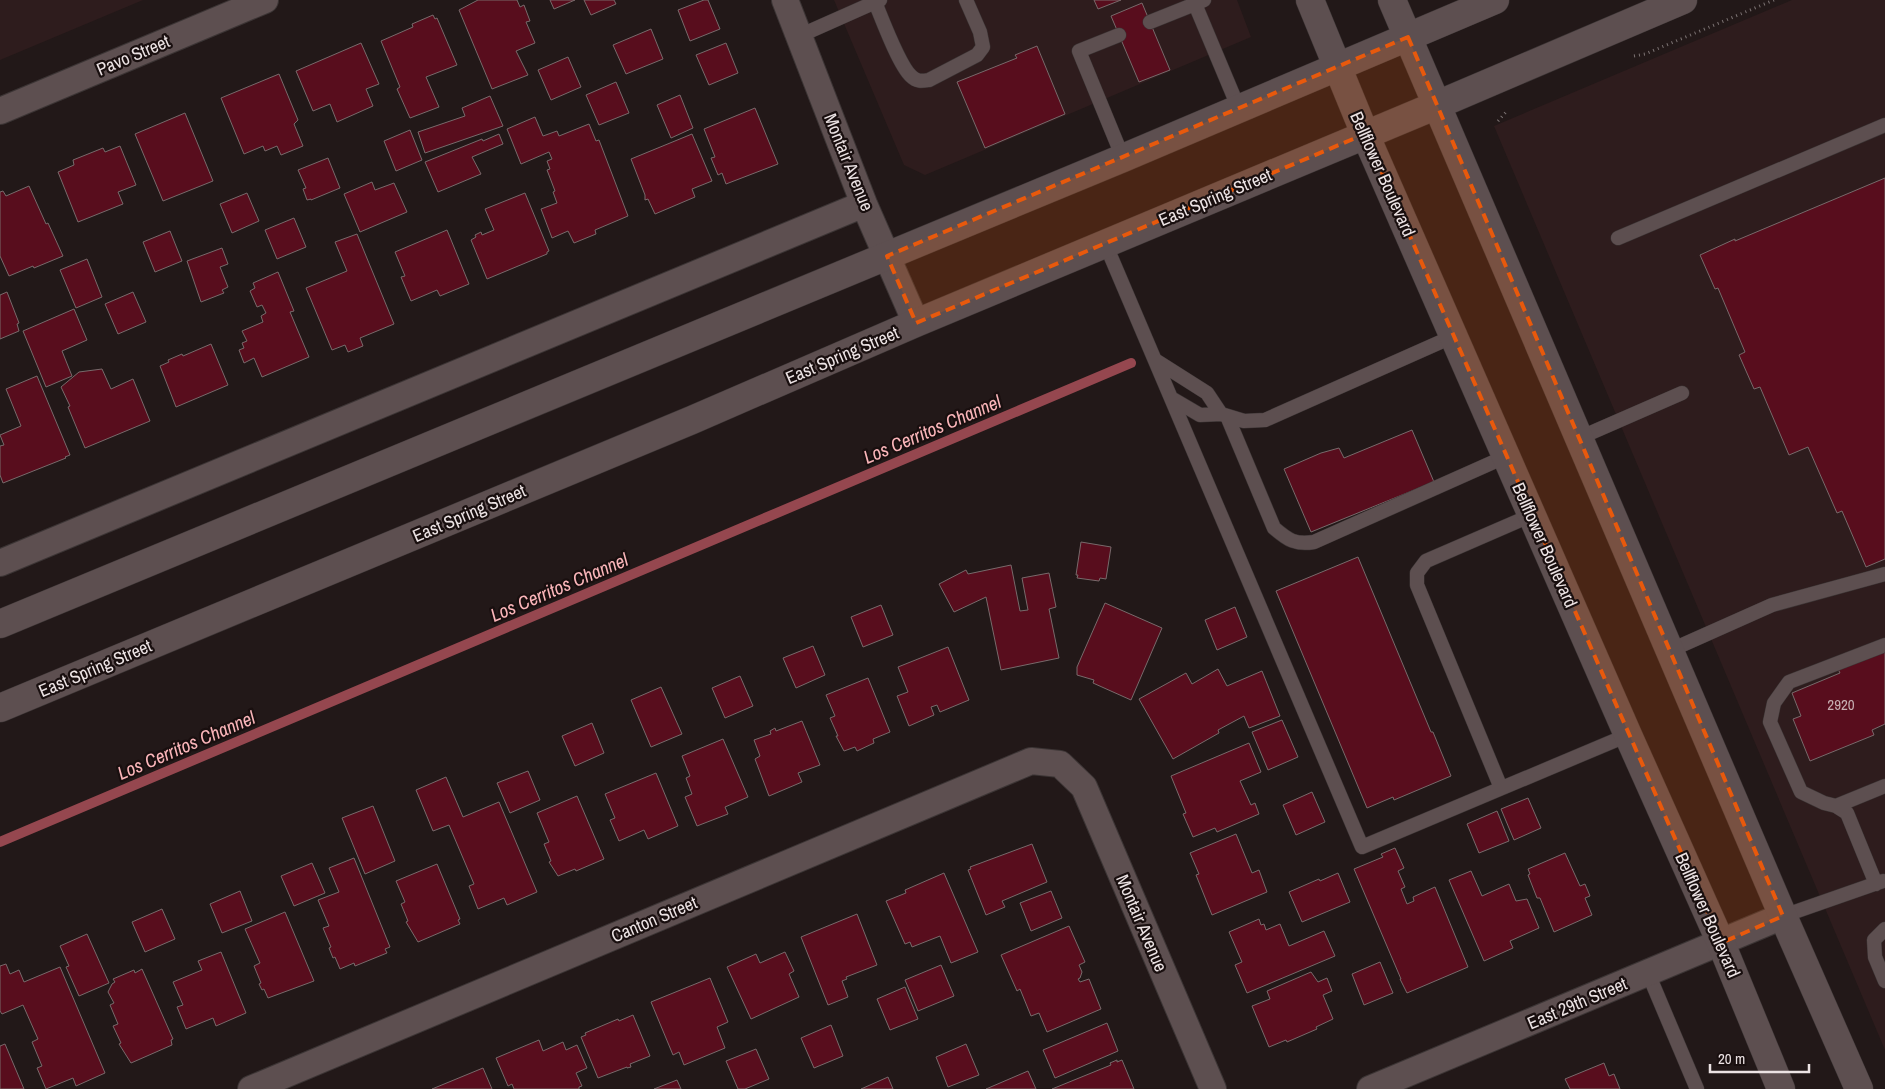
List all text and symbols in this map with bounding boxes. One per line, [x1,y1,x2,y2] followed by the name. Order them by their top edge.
[93,28,173,82] street label: Pavo Street
[1344,107,1422,241] street label: Bellflower Boulevard
[818,110,880,214] street label: Montair Avenue
[1155,162,1275,232] street label: East Spring Street
[782,320,902,390] street label: East Spring Street
[859,388,1005,470] water label: Los Cerritos Channel
[409,478,529,548] street label: East Spring Street
[1506,478,1584,612] street label: Bellflower Boulevard
[486,546,632,628] water label: Los Cerritos Channel
[35,633,155,703] street label: East Spring Street
[1827,694,1855,715] house number: 2920
[113,704,259,786] water label: Los Cerritos Channel
[1669,848,1747,982] street label: Bellflower Boulevard
[1110,871,1174,975] street label: Montair Avenue
[607,890,701,948] street label: Canton Street
[1523,971,1631,1035] street label: East 29th Street
[1710,1042,1809,1074] scale bar
[1718,1048,1745,1069] text: 20 m

